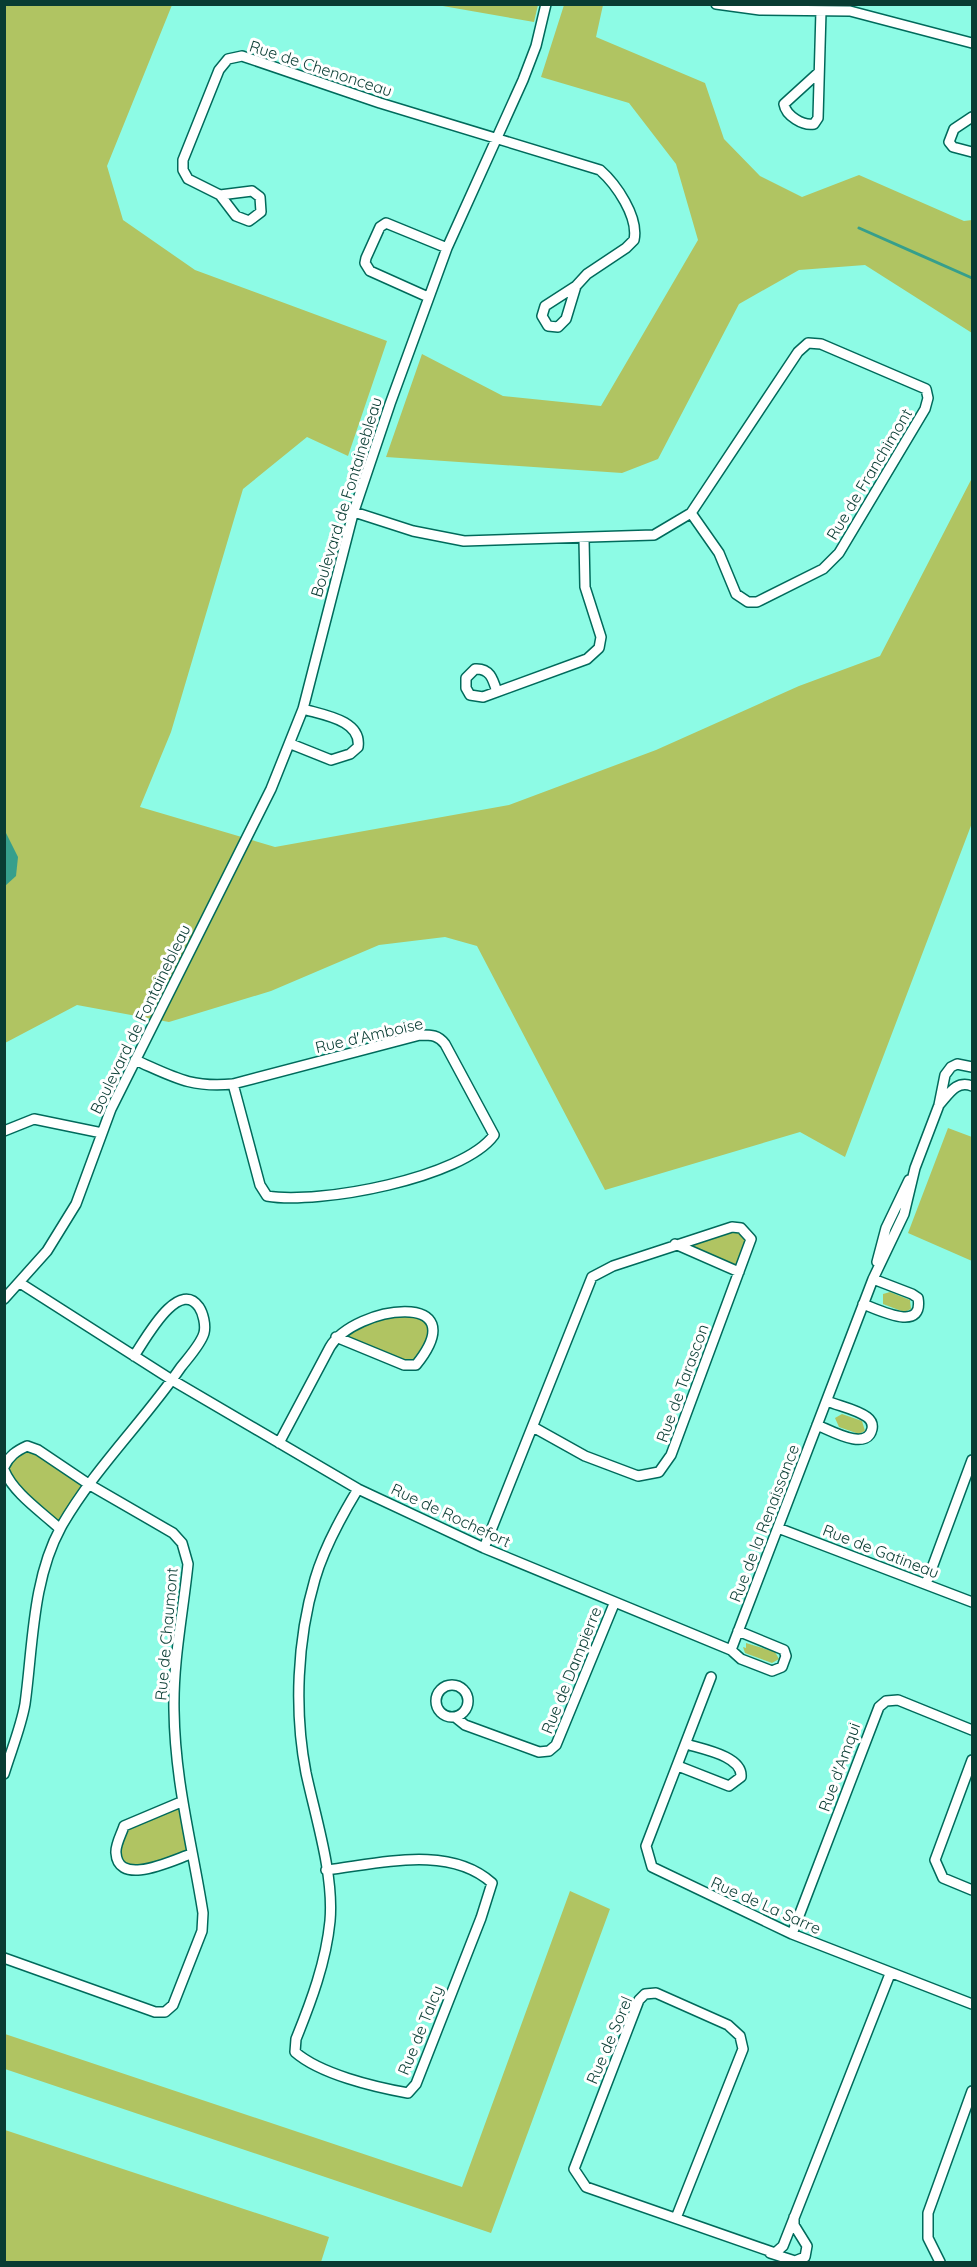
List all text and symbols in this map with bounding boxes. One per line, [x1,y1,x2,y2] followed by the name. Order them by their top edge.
[247,35,395,101] street label: Rue de Chenonceau
[306,394,386,600] street label: Boulevard de Fontainebleau
[822,405,916,543] street label: Rue de Franchimont
[85,921,195,1117] street label: Boulevard de Fontainebleau
[313,1013,425,1057] street label: Rue d'Amboise
[651,1321,713,1445] street label: Rue de Tarascon
[725,1441,803,1605] street label: Rue de la Renaissance
[388,1479,514,1551] street label: Rue de Rochefort
[820,1520,942,1582] street label: Rue de Gatineau
[150,1567,182,1701] street label: Rue de Chaumont
[536,1604,606,1736] street label: Rue de Dampierre
[814,1720,864,1814] street label: Rue d'Amqui
[708,1872,824,1938] street label: Rue de La Sarre
[393,1982,447,2078] street label: Rue de Talcy
[582,1993,636,2087] street label: Rue de Sorel

